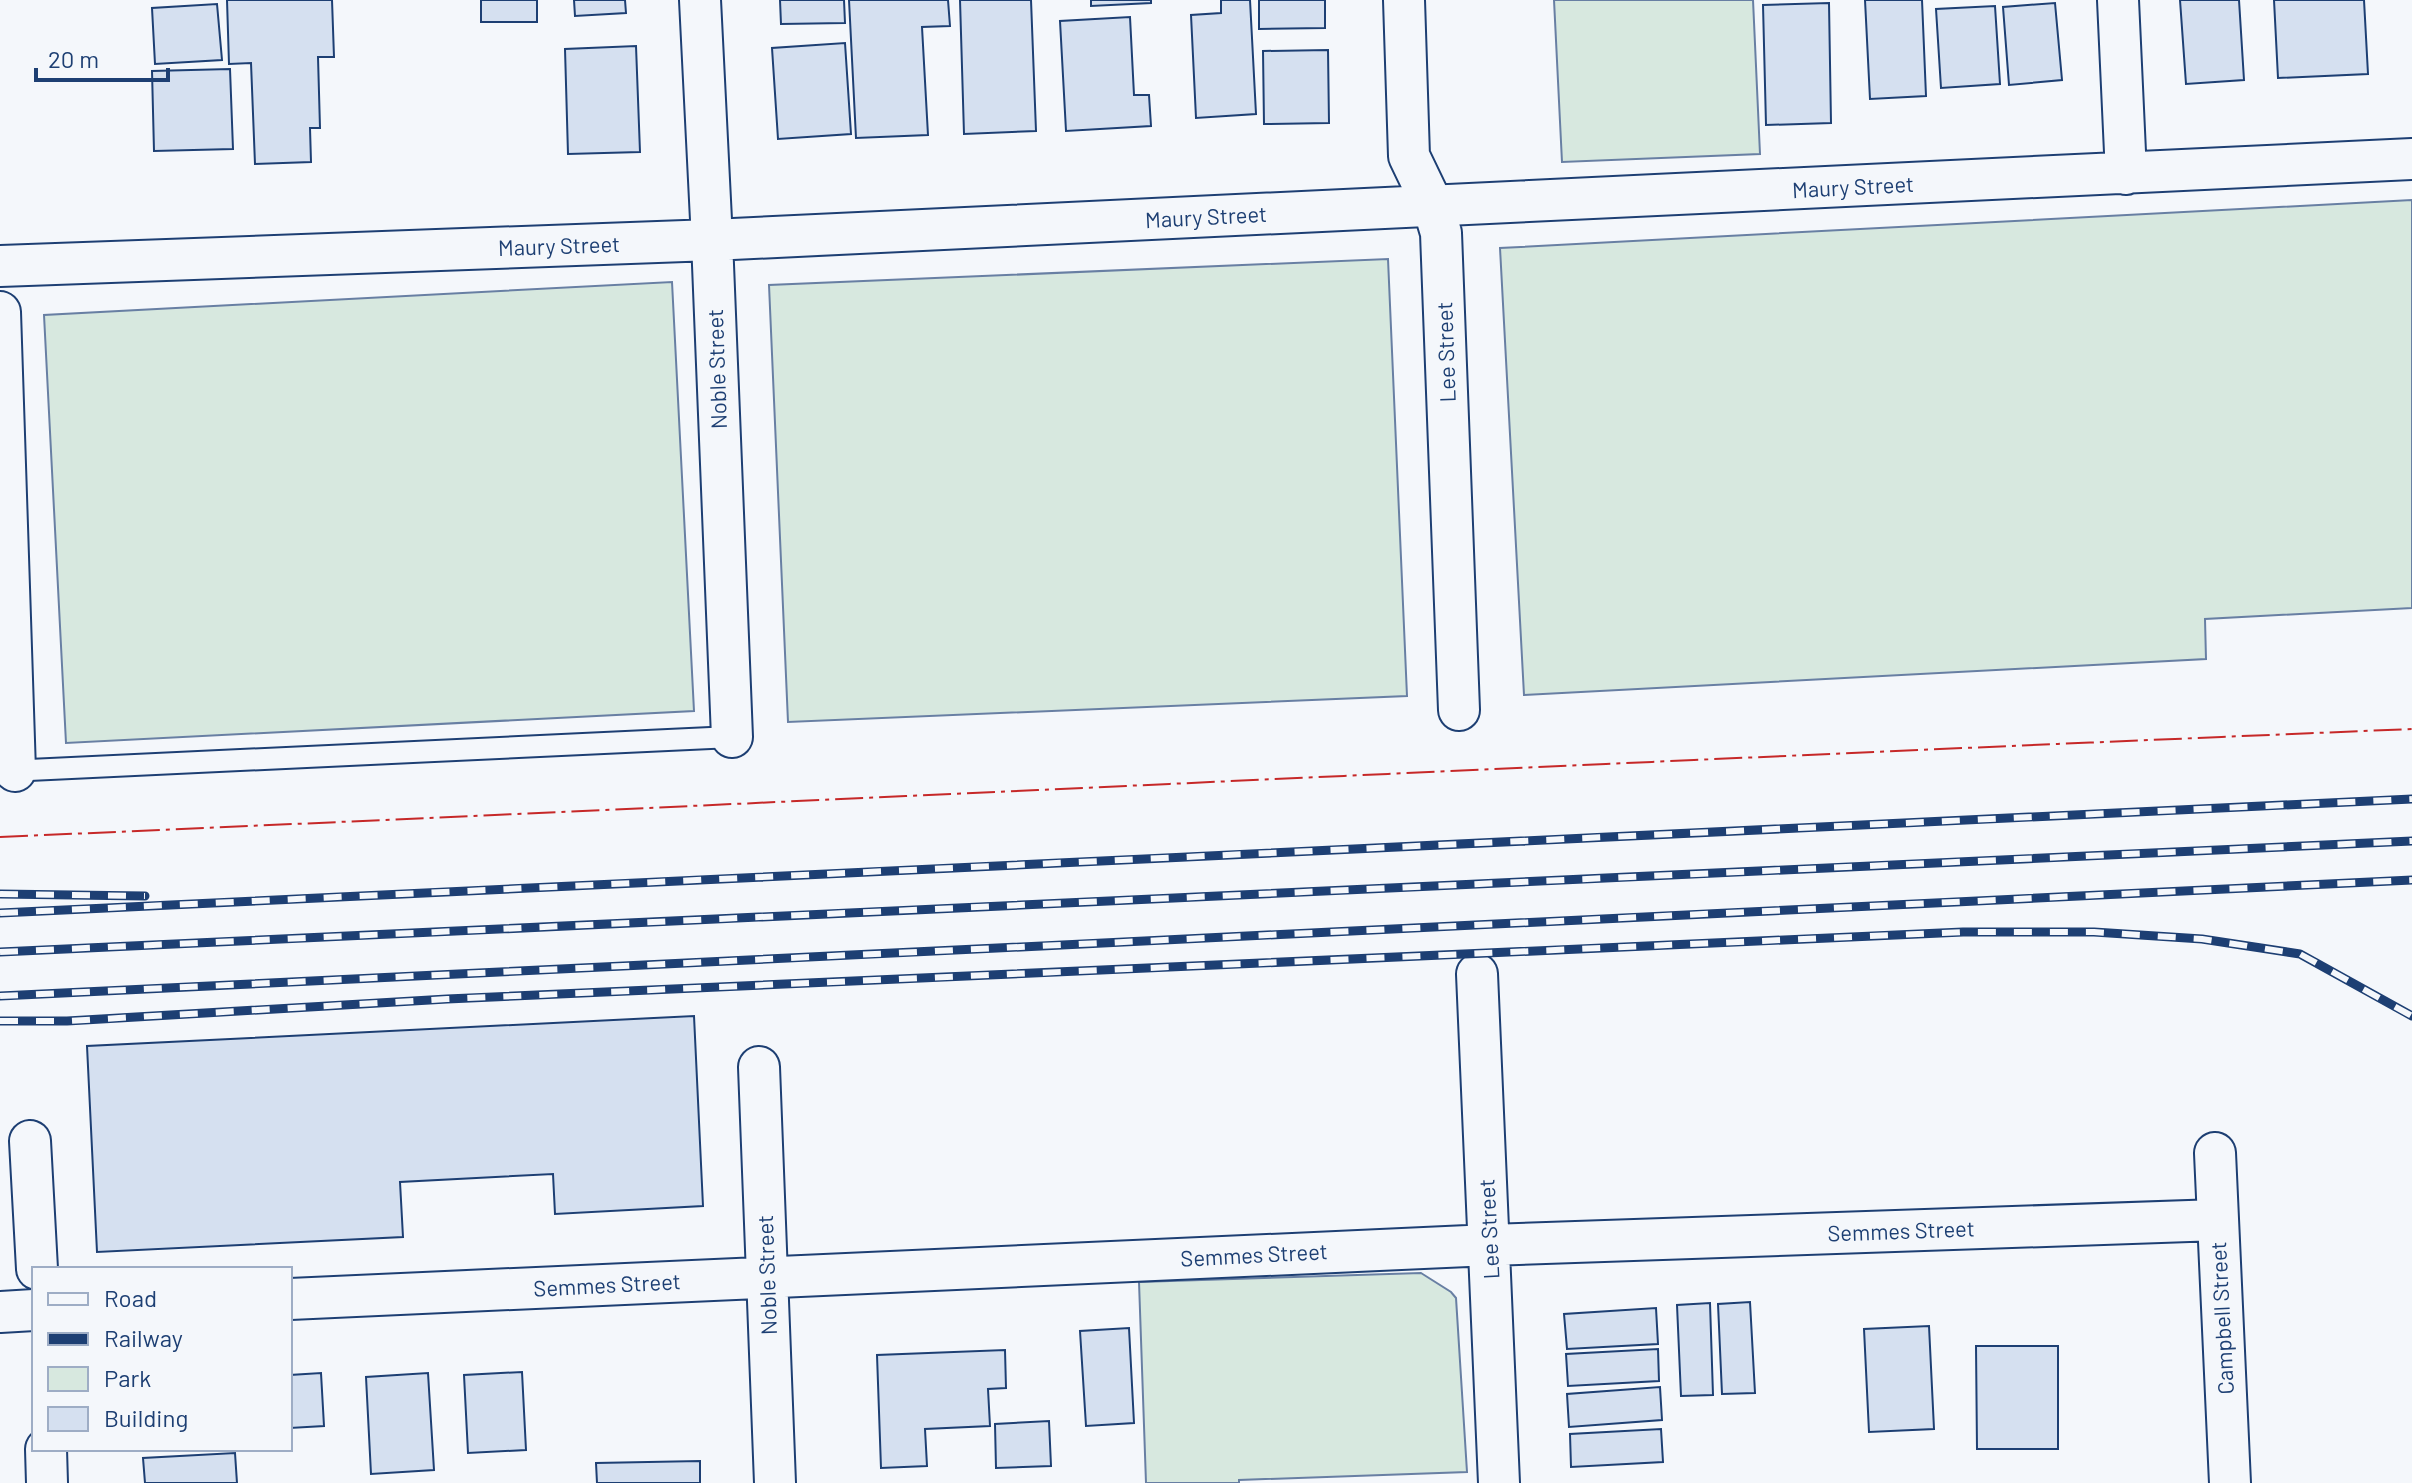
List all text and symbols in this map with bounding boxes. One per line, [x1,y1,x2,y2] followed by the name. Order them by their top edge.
[36,32,168,82] scale bar
[48,44,99,73] text: 20 m
[1791,170,1915,202] street label: Maury Street
[1144,200,1268,232] street label: Maury Street
[498,230,620,260] street label: Maury Street
[1430,301,1460,403] street label: Lee Street
[701,309,731,430] street label: Noble Street
[1472,1178,1504,1280] street label: Lee Street
[1827,1214,1975,1246] street label: Semmes Street
[751,1215,781,1336] street label: Noble Street
[1180,1237,1328,1271] street label: Semmes Street
[2204,1241,2238,1395] street label: Campbell Street
[32,1267,292,1451] legend
[533,1267,681,1301] street label: Semmes Street
[104,1283,157,1312] text: Road
[104,1323,183,1352] text: Railway
[104,1363,151,1392] text: Park
[104,1403,188,1432] text: Building

